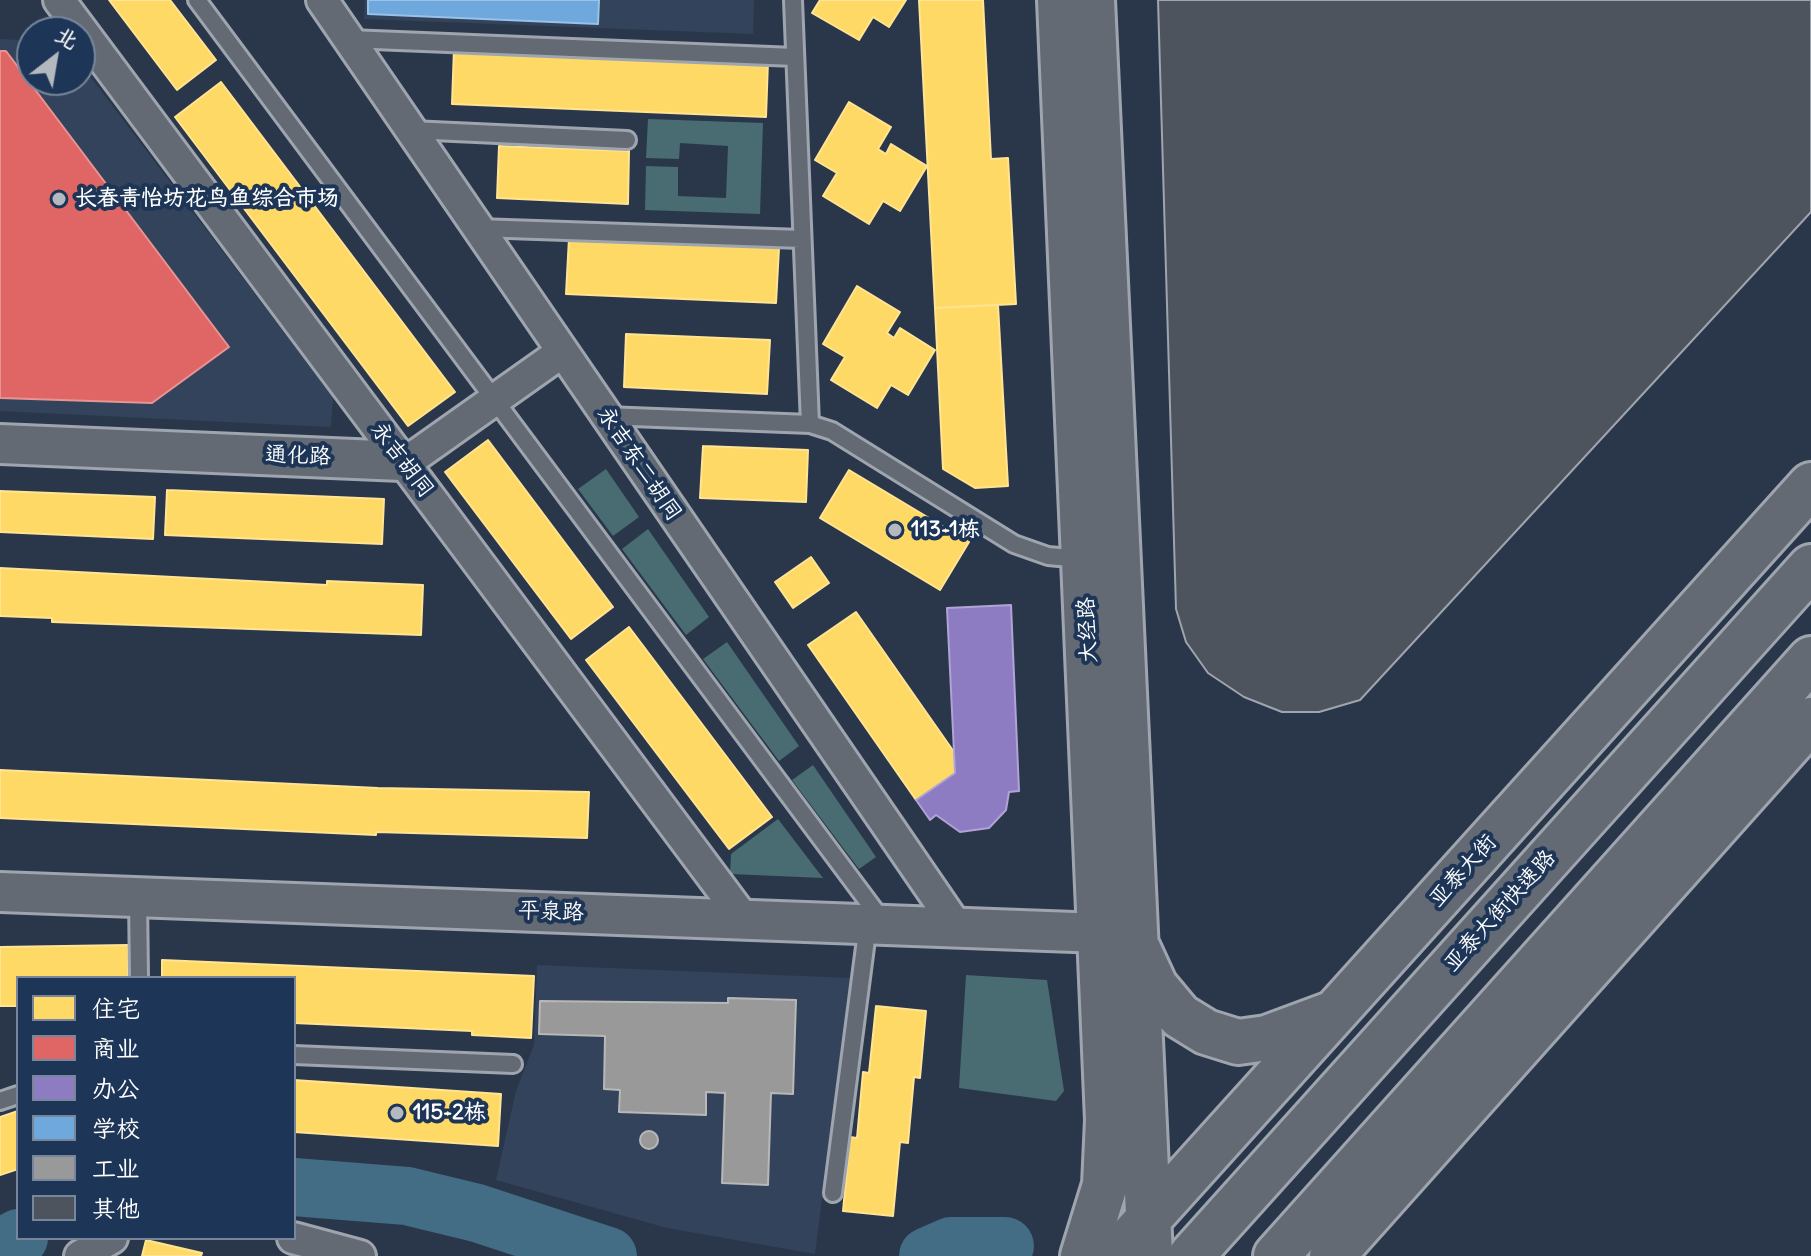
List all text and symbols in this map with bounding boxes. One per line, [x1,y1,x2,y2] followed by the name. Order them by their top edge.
[16,16,96,96] north arrow
[51,19,84,55] text: 北
[75,186,339,212] place label: 长春青怡坊花鸟鱼综合市场
[50,190,68,208] marker: 长春青怡坊花鸟鱼综合市场
[591,402,687,526] street label: 永吉东二胡同
[365,417,439,503] street label: 永吉胡同
[265,442,331,470] street label: 通化路
[911,517,980,543] place label: 113-1栋
[886,521,904,539] marker: 113-1栋
[1073,596,1103,664] street label: 大经路
[1424,829,1502,913] street label: 亚泰大街
[1439,845,1561,977] street label: 亚泰大街快速路
[518,898,584,926] street label: 平泉路
[16,976,296,1240] legend
[92,993,140,1023] text: 住宅
[92,1033,140,1063] text: 商业
[92,1073,140,1103] text: 办公
[413,1100,486,1126] place label: 115-2栋
[388,1104,406,1122] marker: 115-2栋
[92,1113,140,1143] text: 学校
[92,1153,140,1183] text: 工业
[92,1193,140,1223] text: 其他

